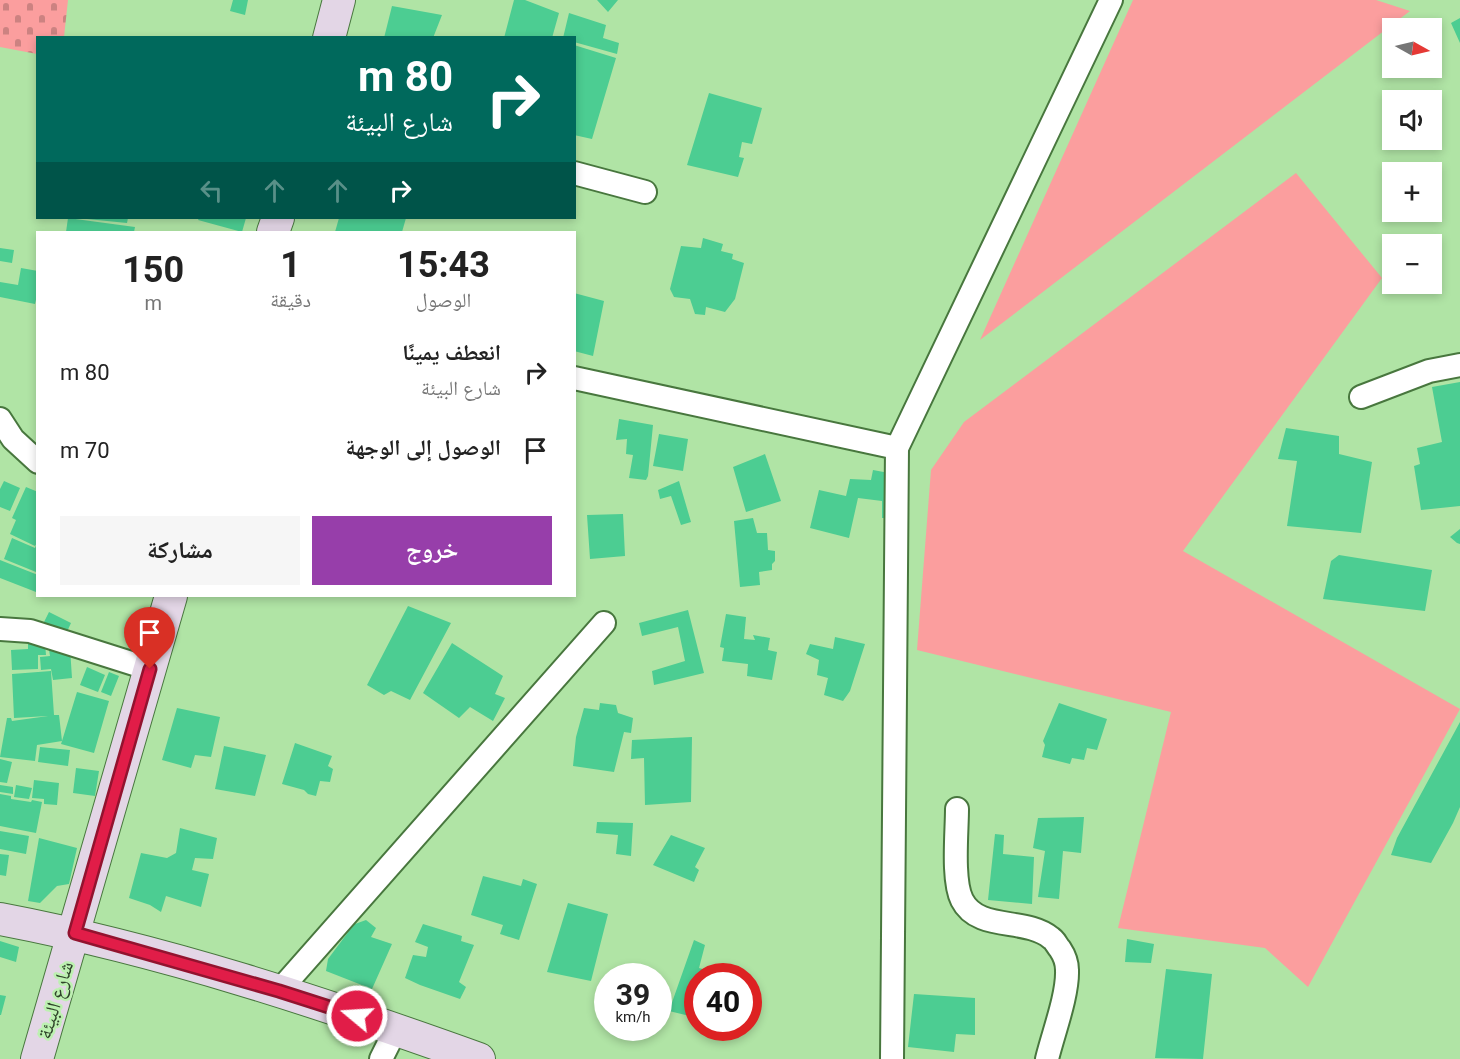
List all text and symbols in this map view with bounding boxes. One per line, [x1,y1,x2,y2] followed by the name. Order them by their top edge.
[1382,18,1442,78] north arrow
[1382,18,1442,294] map controls
[358,52,453,101] text: 80 m
[474,60,552,138] icon: right
[1382,90,1442,150] button: sound
[345,106,453,138] text: شارع البيئة
[1382,162,1442,222] button: +
[195,174,228,207] icon: left
[258,174,291,207] icon: ahead
[321,174,354,207] icon: ahead
[384,174,417,207] icon: right
[1382,234,1442,294] button: −
[280,244,301,286] text: 1
[397,244,490,286] text: 15:43
[122,249,184,291] text: 150
[270,288,311,312] text: دقيقة
[416,288,471,312] text: الوصول
[144,291,162,315] text: m
[402,340,501,365] text: انعطف يمينًا
[519,356,552,389] icon: right
[60,360,110,385] text: 80 m
[421,376,501,400] text: شارع البيئة
[519,434,552,467] icon: arrive
[345,435,501,460] text: الوصول إلى الوجهة
[60,438,110,463] text: 70 m
[60,516,300,585] button: مشاركة
[312,516,552,585] button: خروج
[124,607,175,669] pin
[133,616,166,649] icon: arrive
[32,958,79,1042] street label: شارع البيئة
[684,963,762,1041] speed limit sign: 40
[616,977,650,1012] text: 39
[325,984,389,1048] position arrow
[615,1008,651,1026] text: km/h

